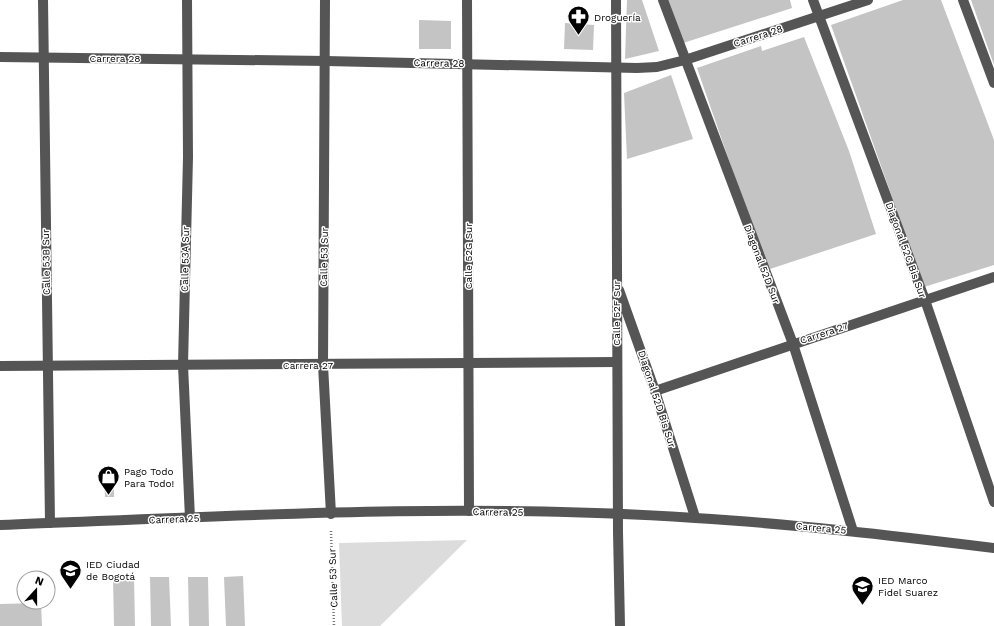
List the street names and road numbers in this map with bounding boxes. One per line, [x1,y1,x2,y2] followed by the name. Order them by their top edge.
[732,23,784,49] street label: Carrera 28
[89,53,141,64] street label: Carrera 28
[413,57,465,69] street label: Carrera 28
[884,201,928,299] street label: Diagonal 52C Bis Sur
[463,223,474,289] street label: Calle 52G Sur
[742,223,782,305] street label: Diagonal 52D Sur
[179,226,191,292] street label: Calle 53A Sur
[318,227,330,287] street label: Calle 53 Sur
[40,229,52,295] street label: Calle 53B Sur
[611,280,622,346] street label: Calle 52F Sur
[798,320,850,346] street label: Carrera 27
[636,349,678,449] street label: Diagonal 52D Bis Sur
[283,360,334,371] street label: Carrera 27
[473,506,524,518] street label: Carrera 25
[148,513,200,525] street label: Carrera 25
[795,520,847,536] street label: Carrera 25
[326,548,340,608] street label: Calle 53 Sur

